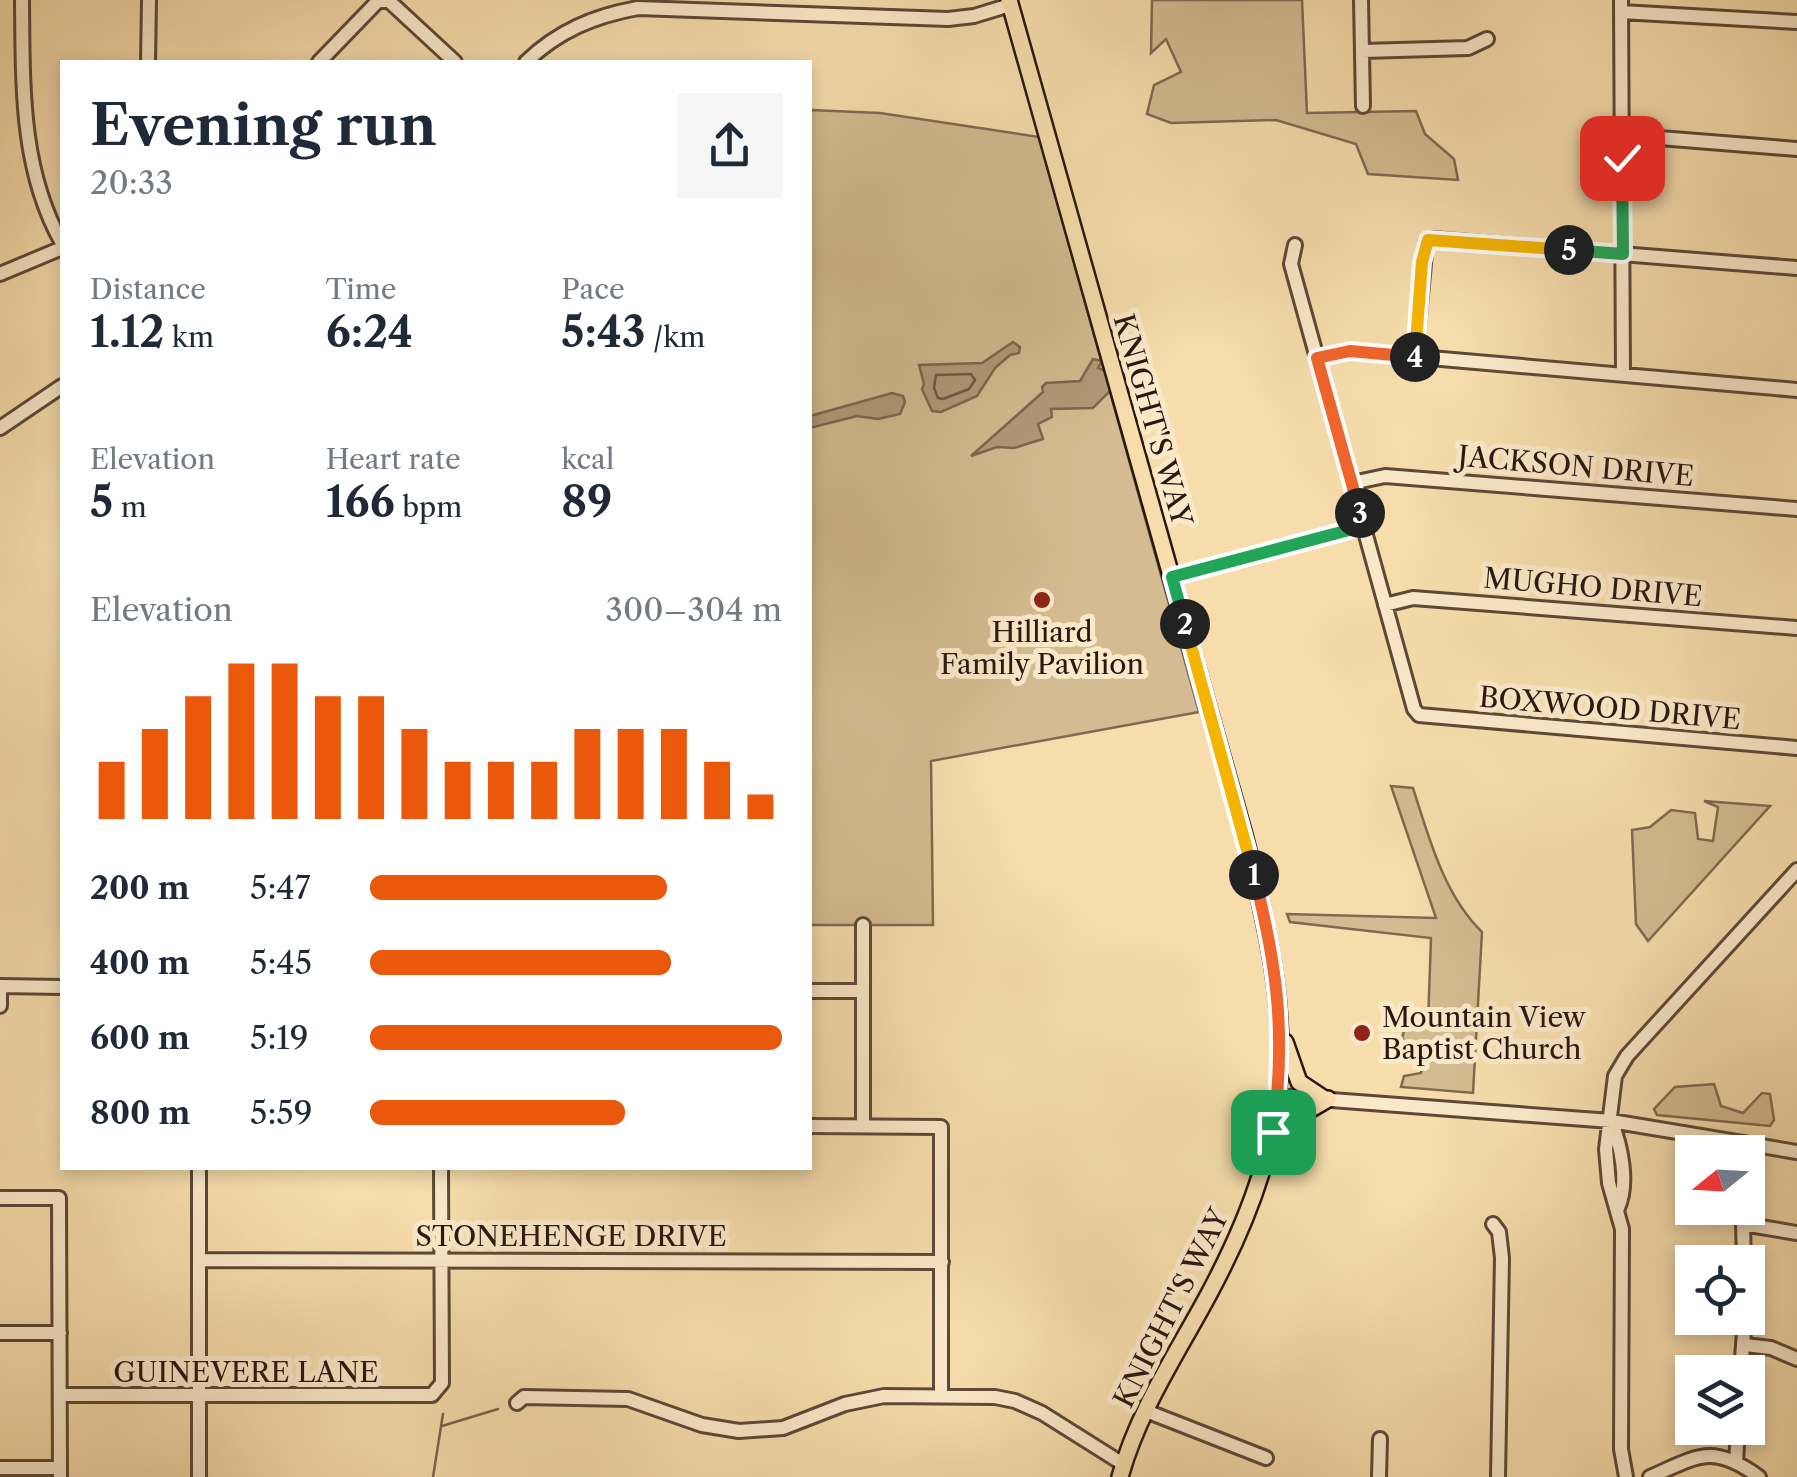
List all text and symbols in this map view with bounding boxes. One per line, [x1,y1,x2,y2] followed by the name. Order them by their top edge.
[90,92,437,159] text: Evening run
[677,93,782,198] button: share
[1580,116,1665,201] pin
[1595,131,1650,186] icon: check
[90,163,173,202] text: 20:33
[1544,225,1594,275] pin: 5
[1561,233,1577,267] text: 5
[90,272,206,306] text: Distance
[326,272,396,306] text: Time
[561,272,625,306] text: Pace
[90,306,164,358] text: 1.12
[326,306,413,358] text: 6:24
[561,306,646,358] text: 5:43
[1107,310,1200,531] street label: KNIGHT'S WAY
[164,320,214,354] text: km
[646,320,705,354] text: /km
[1390,332,1440,382] pin: 4
[1407,340,1423,374] text: 4
[1453,438,1695,493] street label: JACKSON DRIVE
[90,442,215,476] text: Elevation
[326,442,461,476] text: Heart rate
[561,442,614,476] text: kcal
[90,476,113,528] text: 5
[326,476,395,528] text: 166
[561,476,612,528] text: 89
[1335,488,1385,538] pin: 3
[113,490,147,524] text: m
[395,490,462,524] text: bpm
[1352,496,1368,530] text: 3
[1482,560,1704,614] street label: MUGHO DRIVE
[1031,589,1053,611] marker: Hilliard Family Pavilion
[90,590,233,629] text: Elevation
[605,590,782,629] text: 300–304 m
[1160,599,1210,649] pin: 2
[1177,607,1193,641] text: 2
[940,615,1144,681] place label: Hilliard Family Pavilion
[1478,680,1742,736] street label: BOXWOOD DRIVE
[1229,850,1279,900] pin: 1
[1248,858,1260,892] text: 1
[90,868,190,907] text: 200 m
[250,868,311,907] text: 5:47
[90,943,190,982] text: 400 m
[250,943,312,982] text: 5:45
[1382,1000,1587,1066] place label: Mountain View Baptist Church
[90,1018,190,1057] text: 600 m
[250,1018,309,1057] text: 5:19
[1351,1022,1373,1044] marker: Mountain View Baptist Church
[1231,1090,1316,1175] pin
[90,1093,190,1132] text: 800 m
[250,1093,312,1132] text: 5:59
[1246,1105,1301,1160] icon: arrive
[1675,1135,1765,1225] north arrow
[1675,1135,1765,1445] map controls
[1106,1202,1236,1413] street label: KNIGHT'S WAY
[415,1219,727,1253] street label: STONEHENGE DRIVE
[1675,1245,1765,1335] button: locate
[113,1355,379,1389] street label: GUINEVERE LANE
[1675,1355,1765,1445] button: layers

